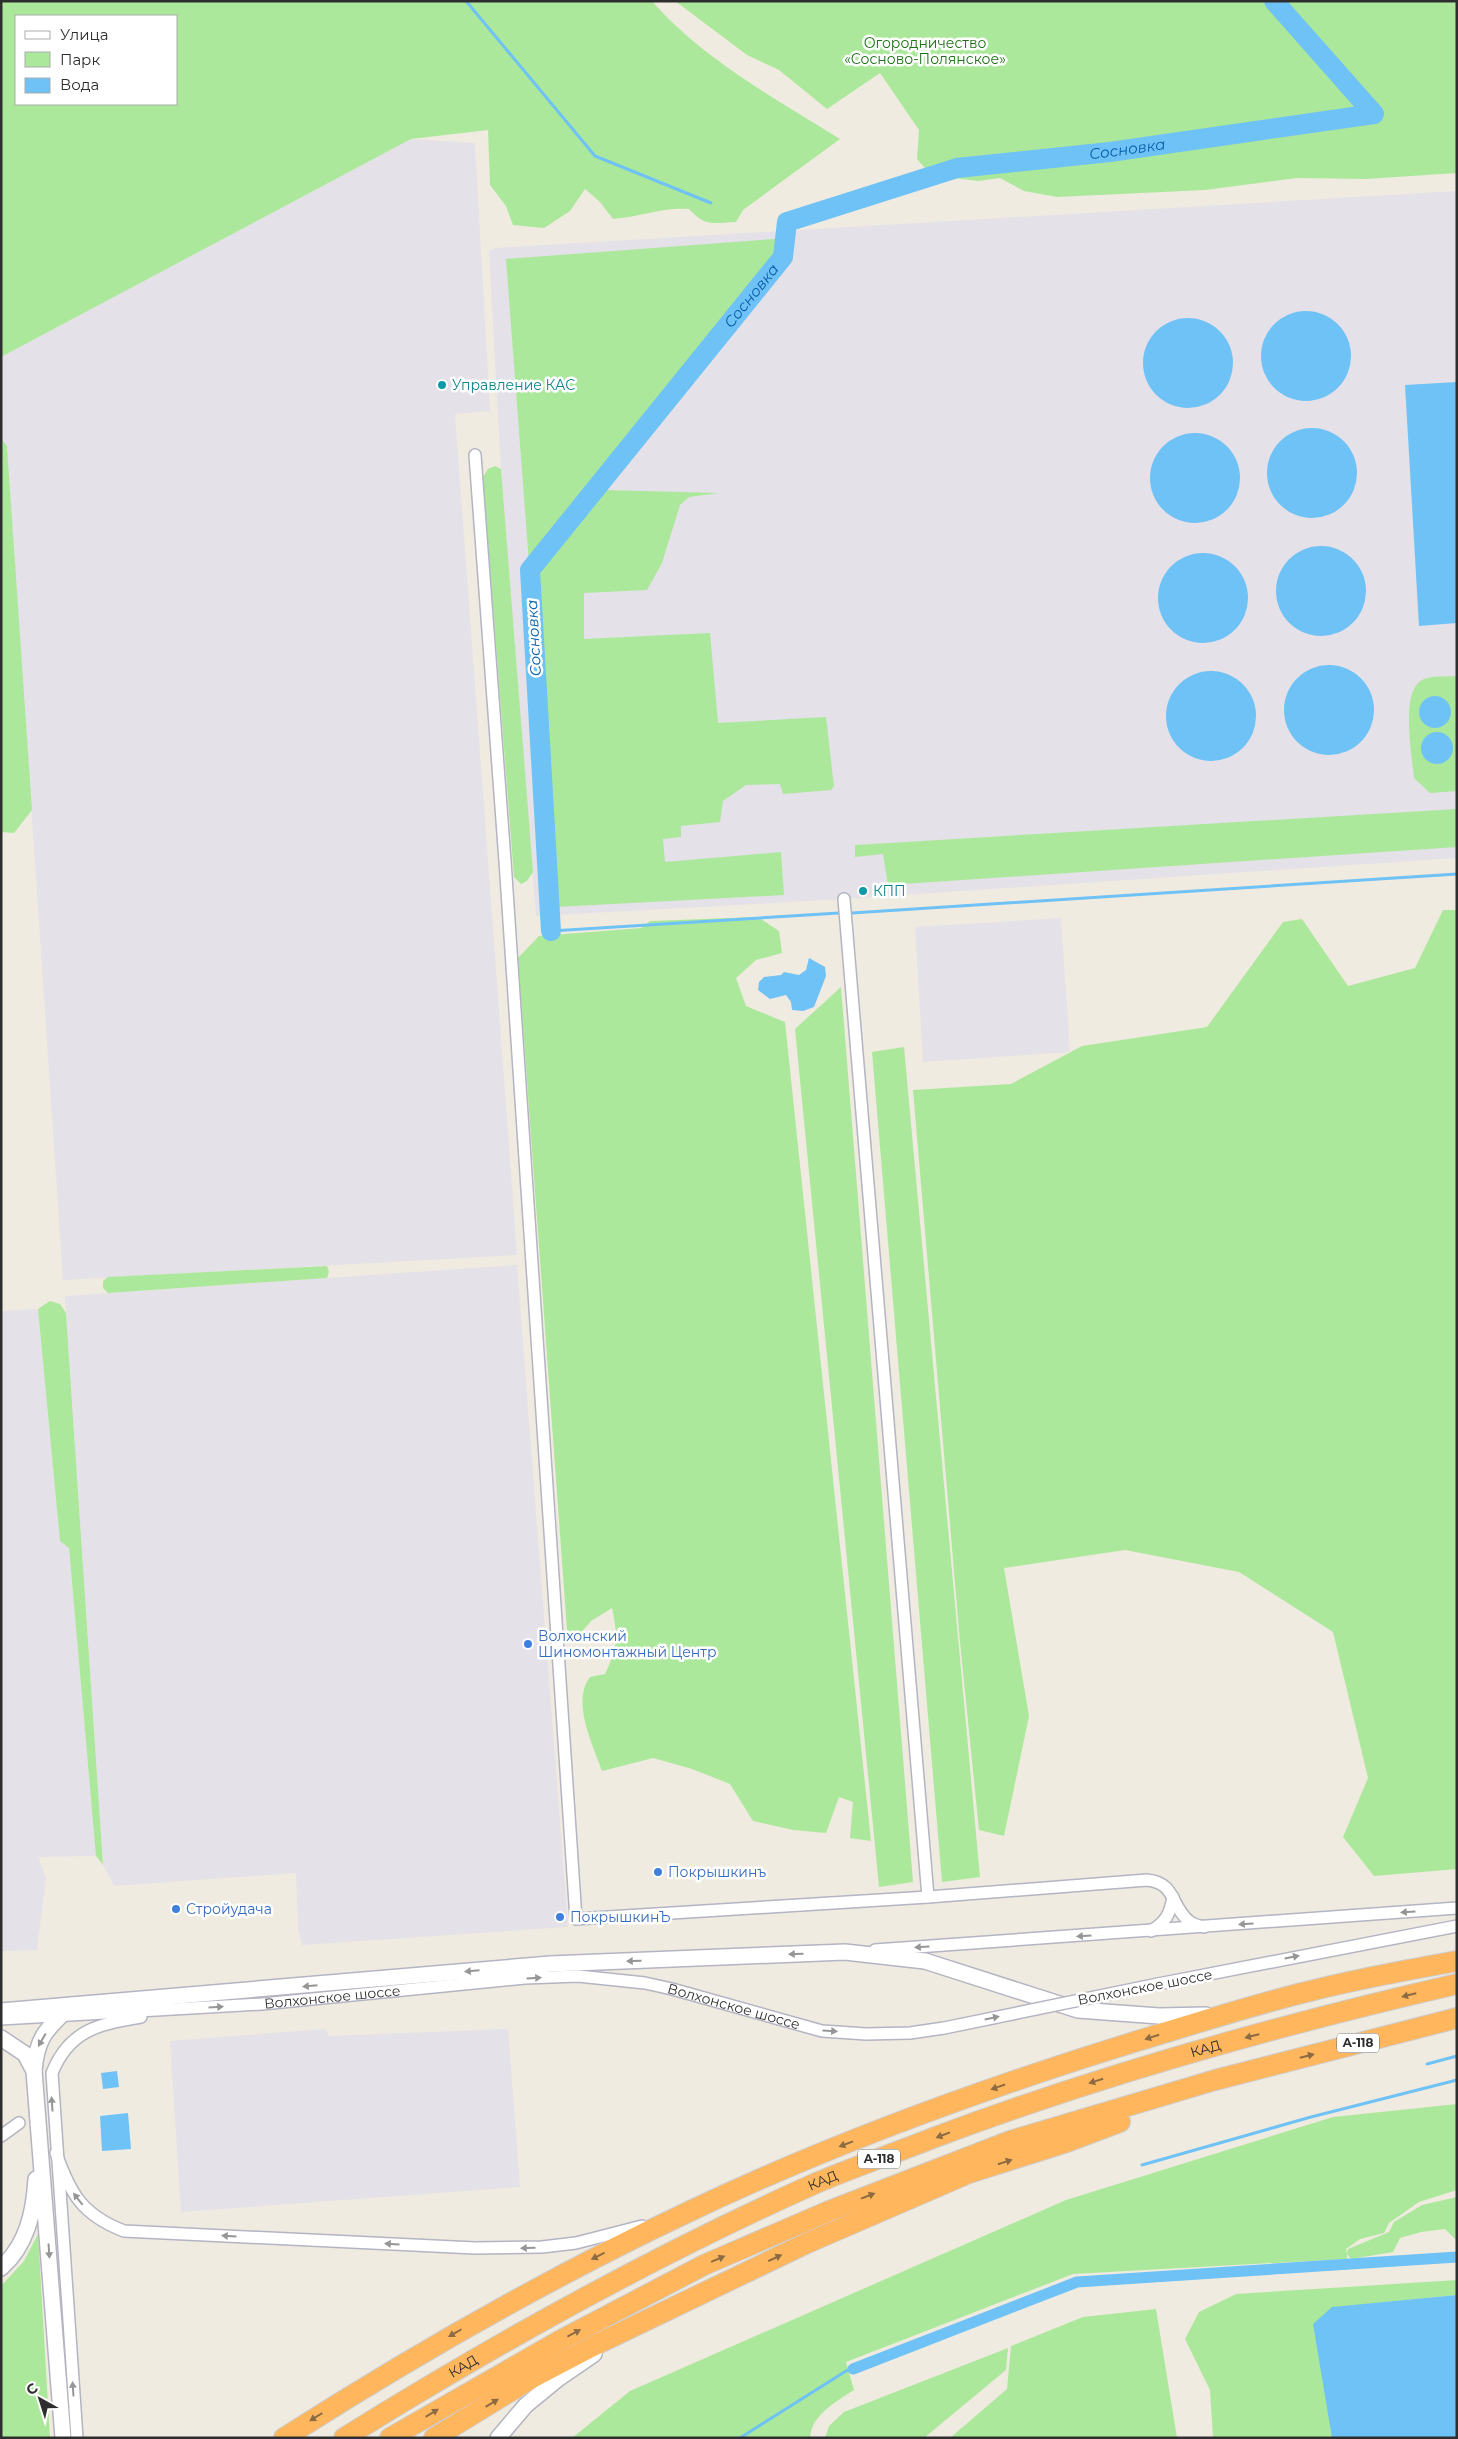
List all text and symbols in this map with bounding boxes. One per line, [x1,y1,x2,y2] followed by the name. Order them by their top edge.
[15,15,178,105] legend
[60,25,108,44] text: Улица
[844,34,1006,68] park label: Огородничество «Сосново-Полянское»
[60,50,100,69] text: Парк
[60,75,99,94] text: Вода
[1088,134,1167,163] water label: Сосновка
[720,260,783,331] water label: Сосновка
[452,376,575,394] place label: Управление КАС
[436,379,448,391] marker: Управление КАС
[522,599,545,677] water label: Сосновка
[873,882,906,900] place label: КПП
[857,885,869,897] marker: КПП
[538,1627,717,1661] place label: Волхонский Шиномонтажный Центр
[522,1638,534,1650] marker: Волхонский Шиномонтажный Центр
[668,1863,766,1881] place label: Покрышкинъ
[652,1866,664,1878] marker: Покрышкинъ
[186,1900,272,1918] place label: Стройудача
[170,1903,182,1915] marker: Стройудача
[570,1908,671,1926] place label: ПокрышкинЪ
[1400,1908,1416,1916] one-way arrow
[554,1911,566,1923] marker: ПокрышкинЪ
[1238,1921,1254,1929] one-way arrow
[1076,1932,1092,1940] one-way arrow
[914,1944,930,1952] one-way arrow
[788,1951,804,1959] one-way arrow
[1284,1953,1300,1961] one-way arrow
[625,1957,641,1965] one-way arrow
[1076,1965,1214,2009] street label: Волхонское шоссе
[463,1968,479,1976] one-way arrow
[526,1974,542,1982] one-way arrow
[666,1979,802,2033] street label: Волхонское шоссе
[263,1981,401,2013] street label: Волхонское шоссе
[301,1982,317,1990] one-way arrow
[1402,1992,1417,2000] one-way arrow
[208,2003,224,2011] one-way arrow
[984,2014,999,2022] one-way arrow
[822,2027,838,2035] one-way arrow
[1244,2032,1259,2040] one-way arrow
[37,2033,46,2046] one-way arrow
[1145,2034,1160,2041] one-way arrow
[1337,2034,1379,2052] road number: А-118
[1188,2036,1223,2061] street label: КАД
[1299,2052,1314,2060] one-way arrow
[1088,2078,1103,2086] one-way arrow
[990,2084,1005,2091] one-way arrow
[48,2096,56,2112] one-way arrow
[935,2132,950,2139] one-way arrow
[838,2141,853,2148] one-way arrow
[858,2150,900,2168] road number: А-118
[998,2157,1013,2165] one-way arrow
[805,2166,840,2195] street label: КАД
[861,2192,876,2200] one-way arrow
[73,2193,84,2206] one-way arrow
[221,2232,237,2240] one-way arrow
[384,2240,400,2248] one-way arrow
[45,2243,53,2259] one-way arrow
[519,2244,535,2252] one-way arrow
[591,2252,606,2260] one-way arrow
[768,2253,782,2261] one-way arrow
[711,2254,725,2262] one-way arrow
[449,2328,462,2337] one-way arrow
[566,2329,581,2337] one-way arrow
[445,2351,481,2382] street label: КАД
[15,2374,65,2424] north arrow
[22,2379,41,2399] text: С
[69,2381,77,2397] one-way arrow
[486,2398,499,2407] one-way arrow
[425,2409,439,2417] one-way arrow
[310,2413,323,2422] one-way arrow

